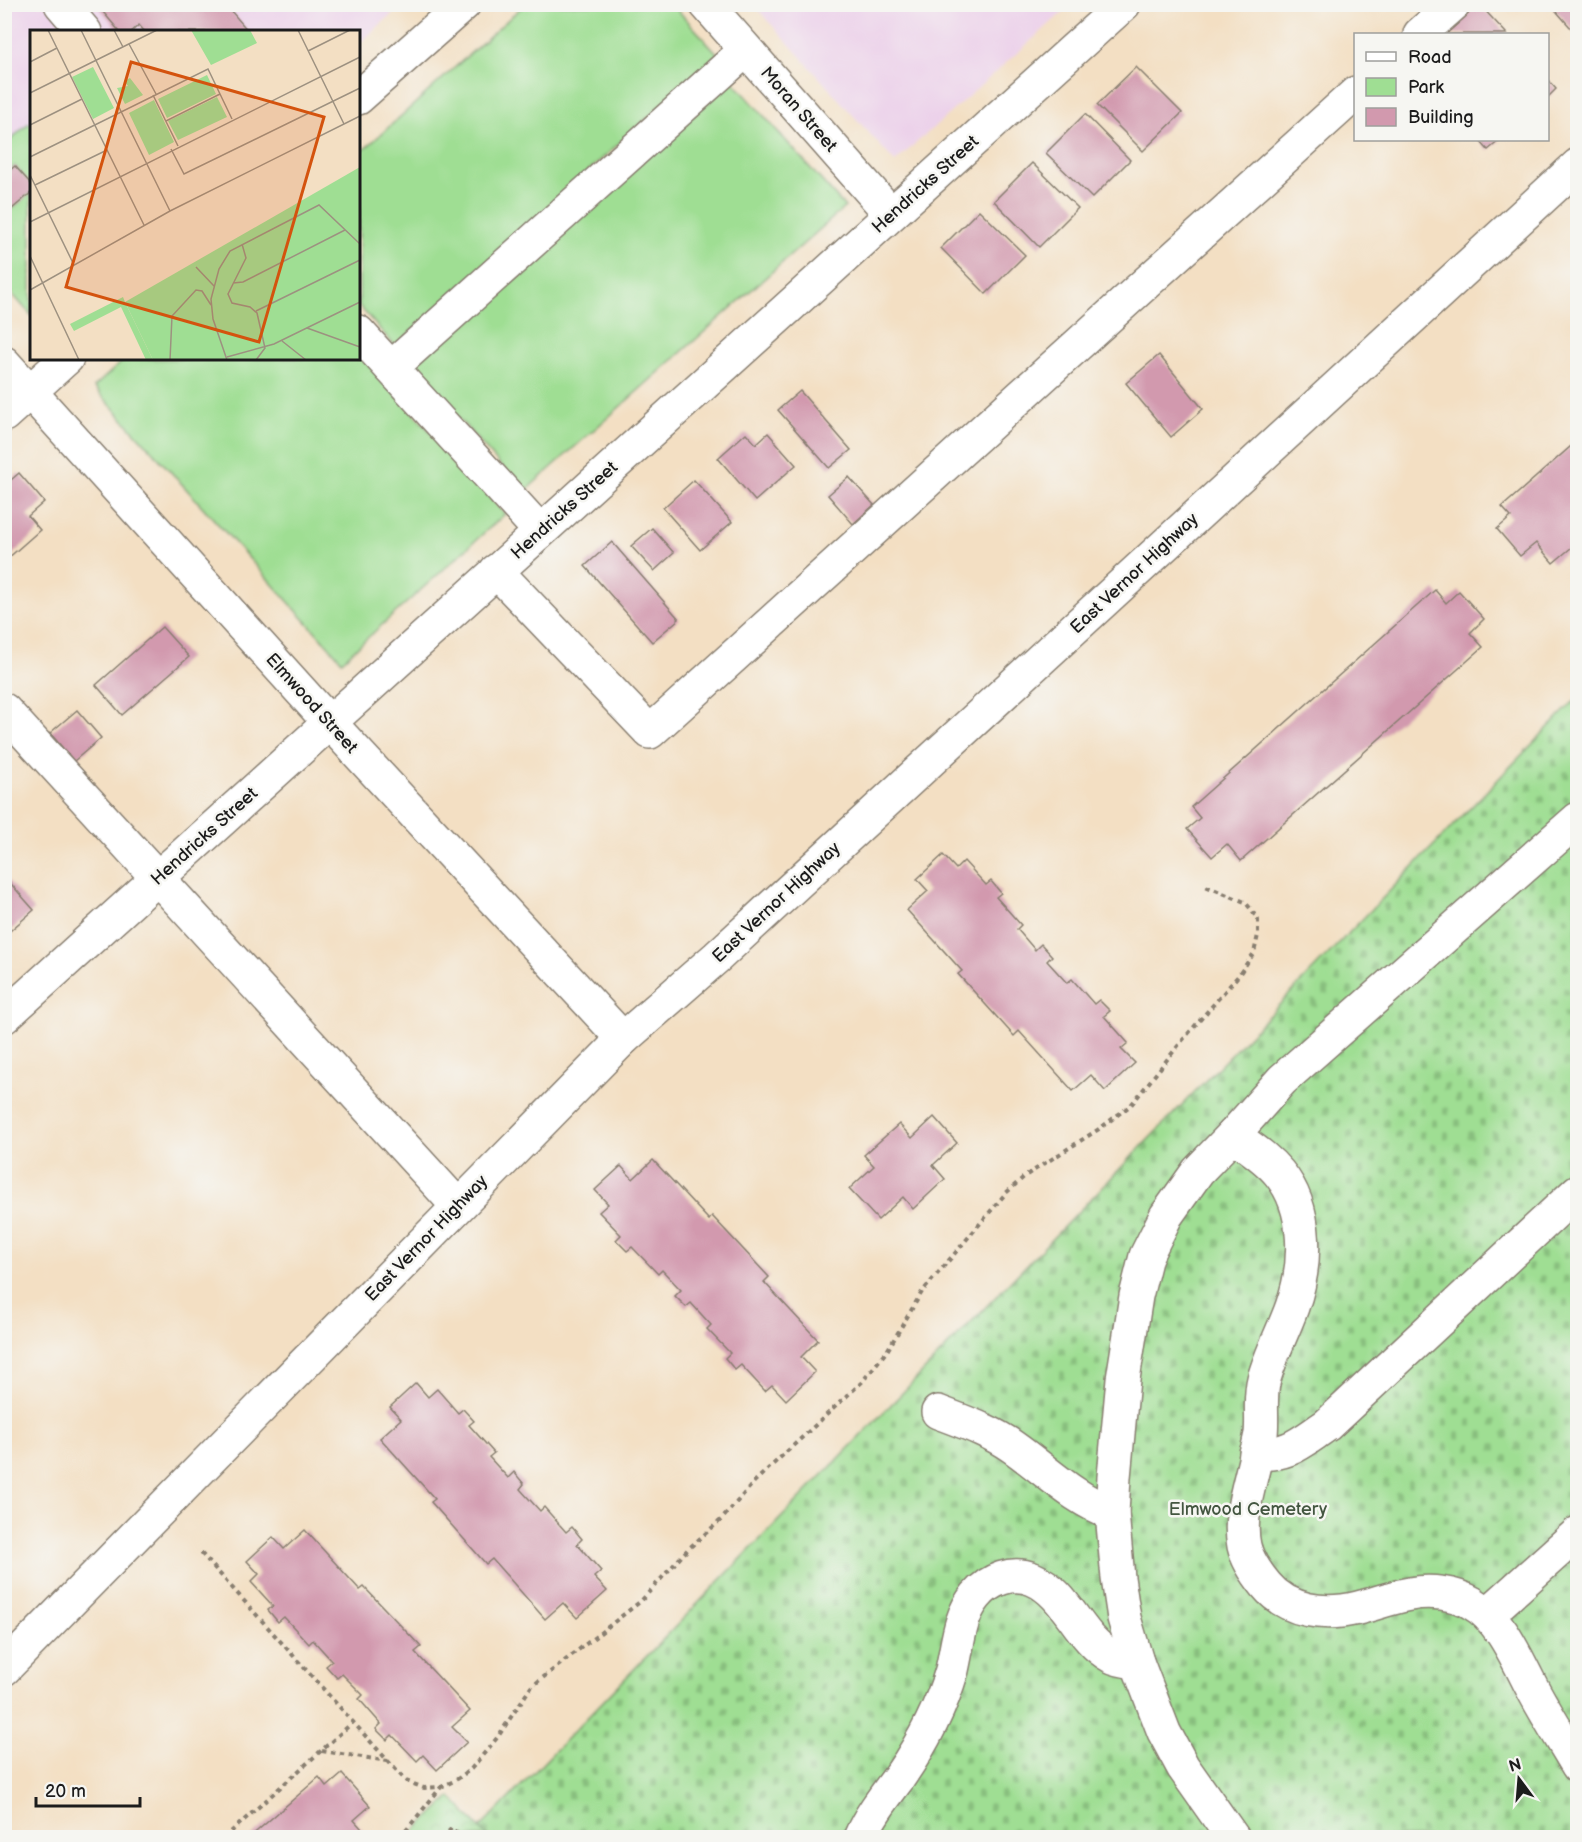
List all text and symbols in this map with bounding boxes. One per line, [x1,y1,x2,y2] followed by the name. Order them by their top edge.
[30,30,360,360] inset map
[1354,33,1549,141] legend
[1408,47,1452,68] text: Road
[756,62,842,157] street label: Moran Street
[1408,77,1444,98] text: Park
[1408,107,1474,128] text: Building
[868,131,983,238] street label: Hendricks Street
[507,457,622,564] street label: Hendricks Street
[1066,508,1203,638] street label: East Vernor Highway
[261,649,362,758] street label: Elmwood Street
[147,783,262,890] street label: Hendricks Street
[708,837,845,967] street label: East Vernor Highway
[361,1170,493,1306] street label: East Vernor Highway
[1169,1499,1328,1520] park label: Elmwood Cemetery
[1489,1749,1549,1809] north arrow
[1507,1755,1524,1777] text: N
[36,1770,140,1808] scale bar
[45,1781,86,1802] text: 20 m

